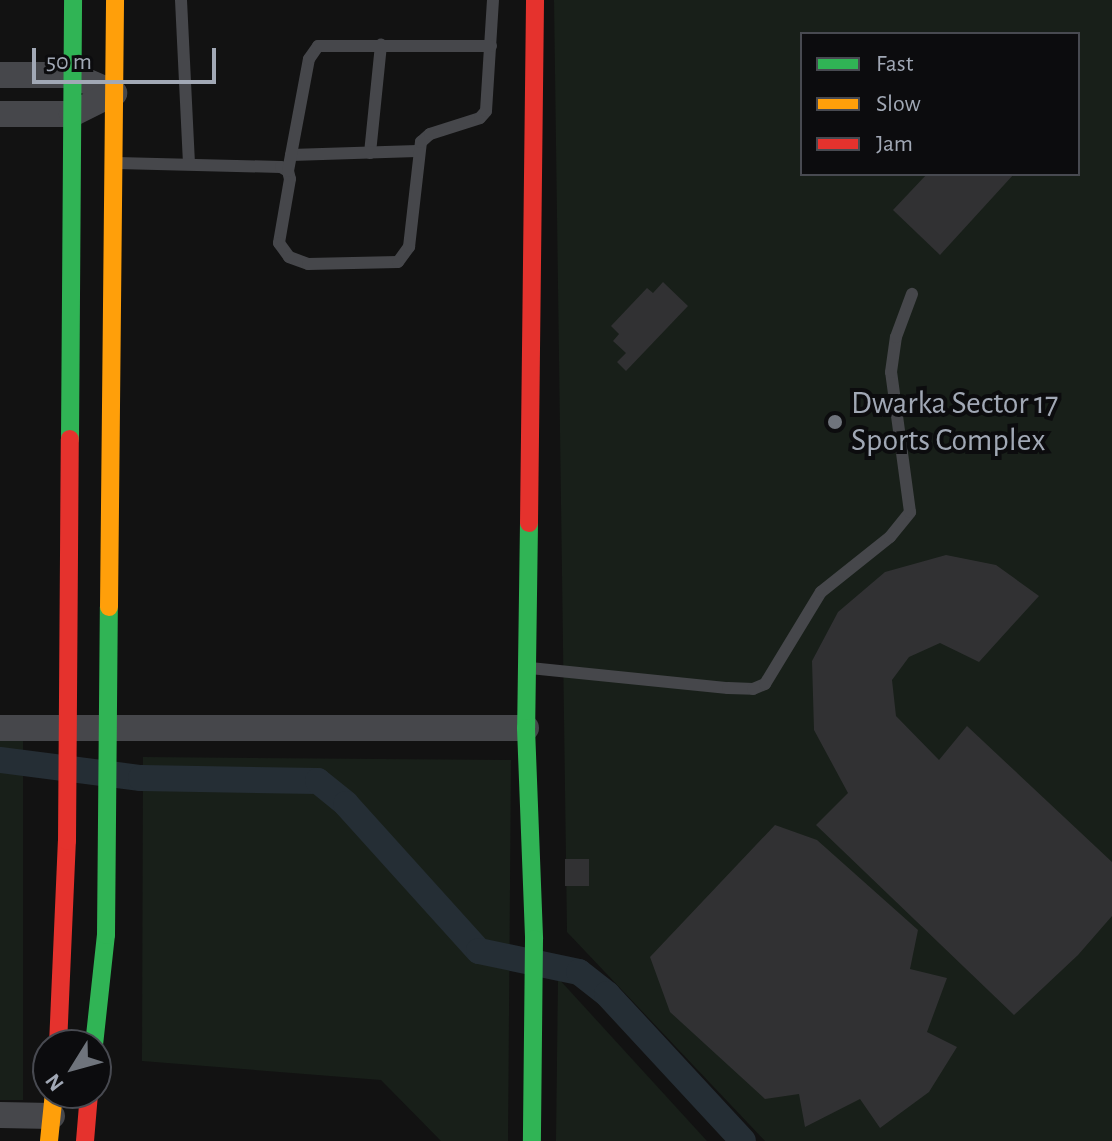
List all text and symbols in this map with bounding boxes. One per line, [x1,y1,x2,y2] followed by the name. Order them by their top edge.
[36,32,220,82] scale bar
[800,32,1080,176] legend
[46,50,92,74] text: 50 m
[876,52,913,76] text: Fast
[876,92,921,116] text: Slow
[876,132,913,156] text: Jam
[851,385,1058,460] place label: Dwarka Sector 17 Sports Complex
[826,413,844,431] marker: Dwarka Sector 17 Sports Complex
[32,1029,112,1109] north arrow
[41,1070,68,1095] text: N

